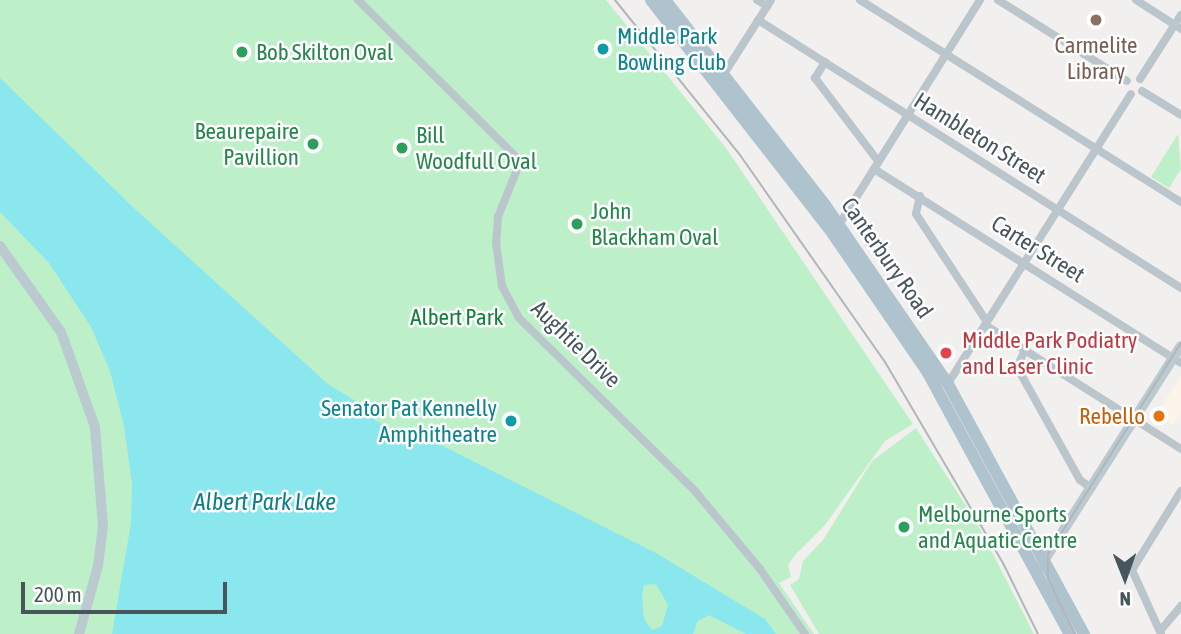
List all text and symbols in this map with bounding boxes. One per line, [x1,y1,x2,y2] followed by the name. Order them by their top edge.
[1088,12,1104,28] marker: Carmelite Library
[617,22,726,76] place label: Middle Park Bowling Club
[1054,31,1138,85] place label: Carmelite Library
[256,38,393,66] place label: Bob Skilton Oval
[595,41,611,57] marker: Middle Park Bowling Club
[234,44,250,60] marker: Bob Skilton Oval
[909,87,1051,189] street label: Hambleton Street
[195,117,299,171] place label: Beaurepaire Pavillion
[416,121,537,175] place label: Bill Woodfull Oval
[305,136,321,152] marker: Beaurepaire Pavillion
[394,140,410,156] marker: Bill Woodfull Oval
[835,192,939,324] street label: Canterbury Road
[591,197,718,251] place label: John Blackham Oval
[986,210,1090,288] street label: Carter Street
[569,216,585,232] marker: John Blackham Oval
[526,295,626,393] street label: Aughtie Drive
[410,303,504,331] park label: Albert Park
[962,326,1137,380] place label: Middle Park Podiatry and Laser Clinic
[936,343,956,363] marker: Middle Park Podiatry and Laser Clinic
[321,394,497,448] place label: Senator Pat Kennelly Amphitheatre
[1079,402,1145,430] place label: Rebello
[1151,408,1167,424] marker: Rebello
[503,413,519,429] marker: Senator Pat Kennelly Amphitheatre
[194,488,336,516] water label: Albert Park Lake
[918,500,1077,554] place label: Melbourne Sports and Aquatic Centre
[896,519,912,535] marker: Melbourne Sports and Aquatic Centre
[1090,543,1160,613] north arrow
[24,568,231,612] scale bar
[34,582,82,606] text: 200 m
[1120,588,1131,610] text: N

